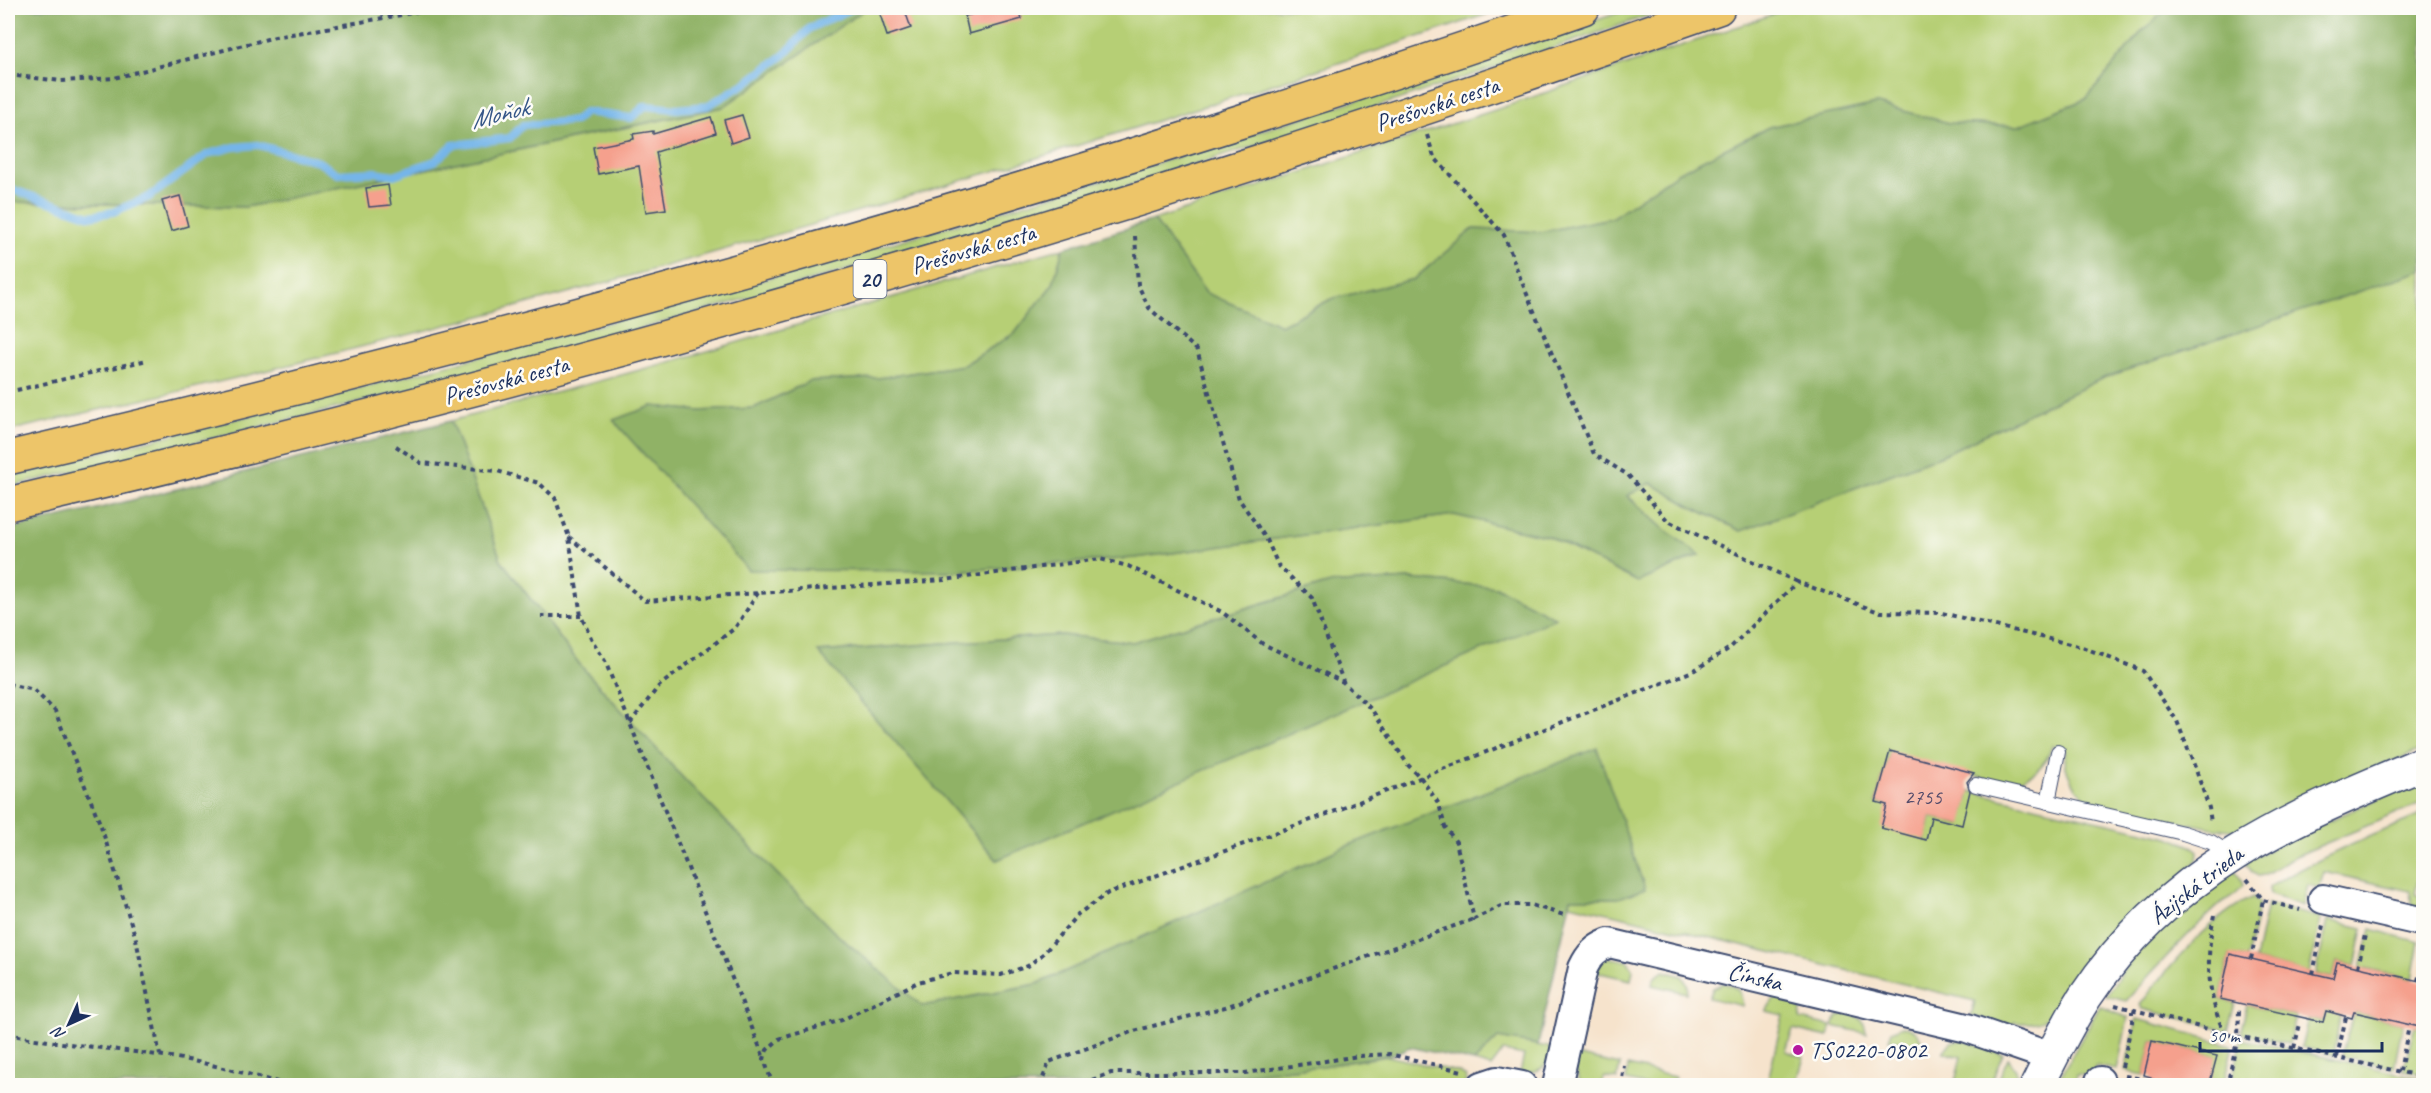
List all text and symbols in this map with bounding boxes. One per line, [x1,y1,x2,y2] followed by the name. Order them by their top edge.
[1372,70,1504,138] street label: Prešovská cesta
[467,89,536,137] water label: Moňok
[908,217,1040,281] street label: Prešovská cesta
[854,260,886,298] road number: 20
[440,349,573,411] street label: Prešovská cesta
[1904,784,1943,810] house number: 2755
[2143,838,2251,931] street label: Ázijská trieda
[1725,956,1786,998] street label: Čínska
[39,994,99,1054] north arrow
[2200,1015,2382,1053] scale bar
[46,1021,70,1044] text: N
[2209,1025,2242,1047] text: 50 m
[1810,1035,1929,1065] place label: TS0220-0802
[1791,1043,1805,1057] marker: TS0220-0802

